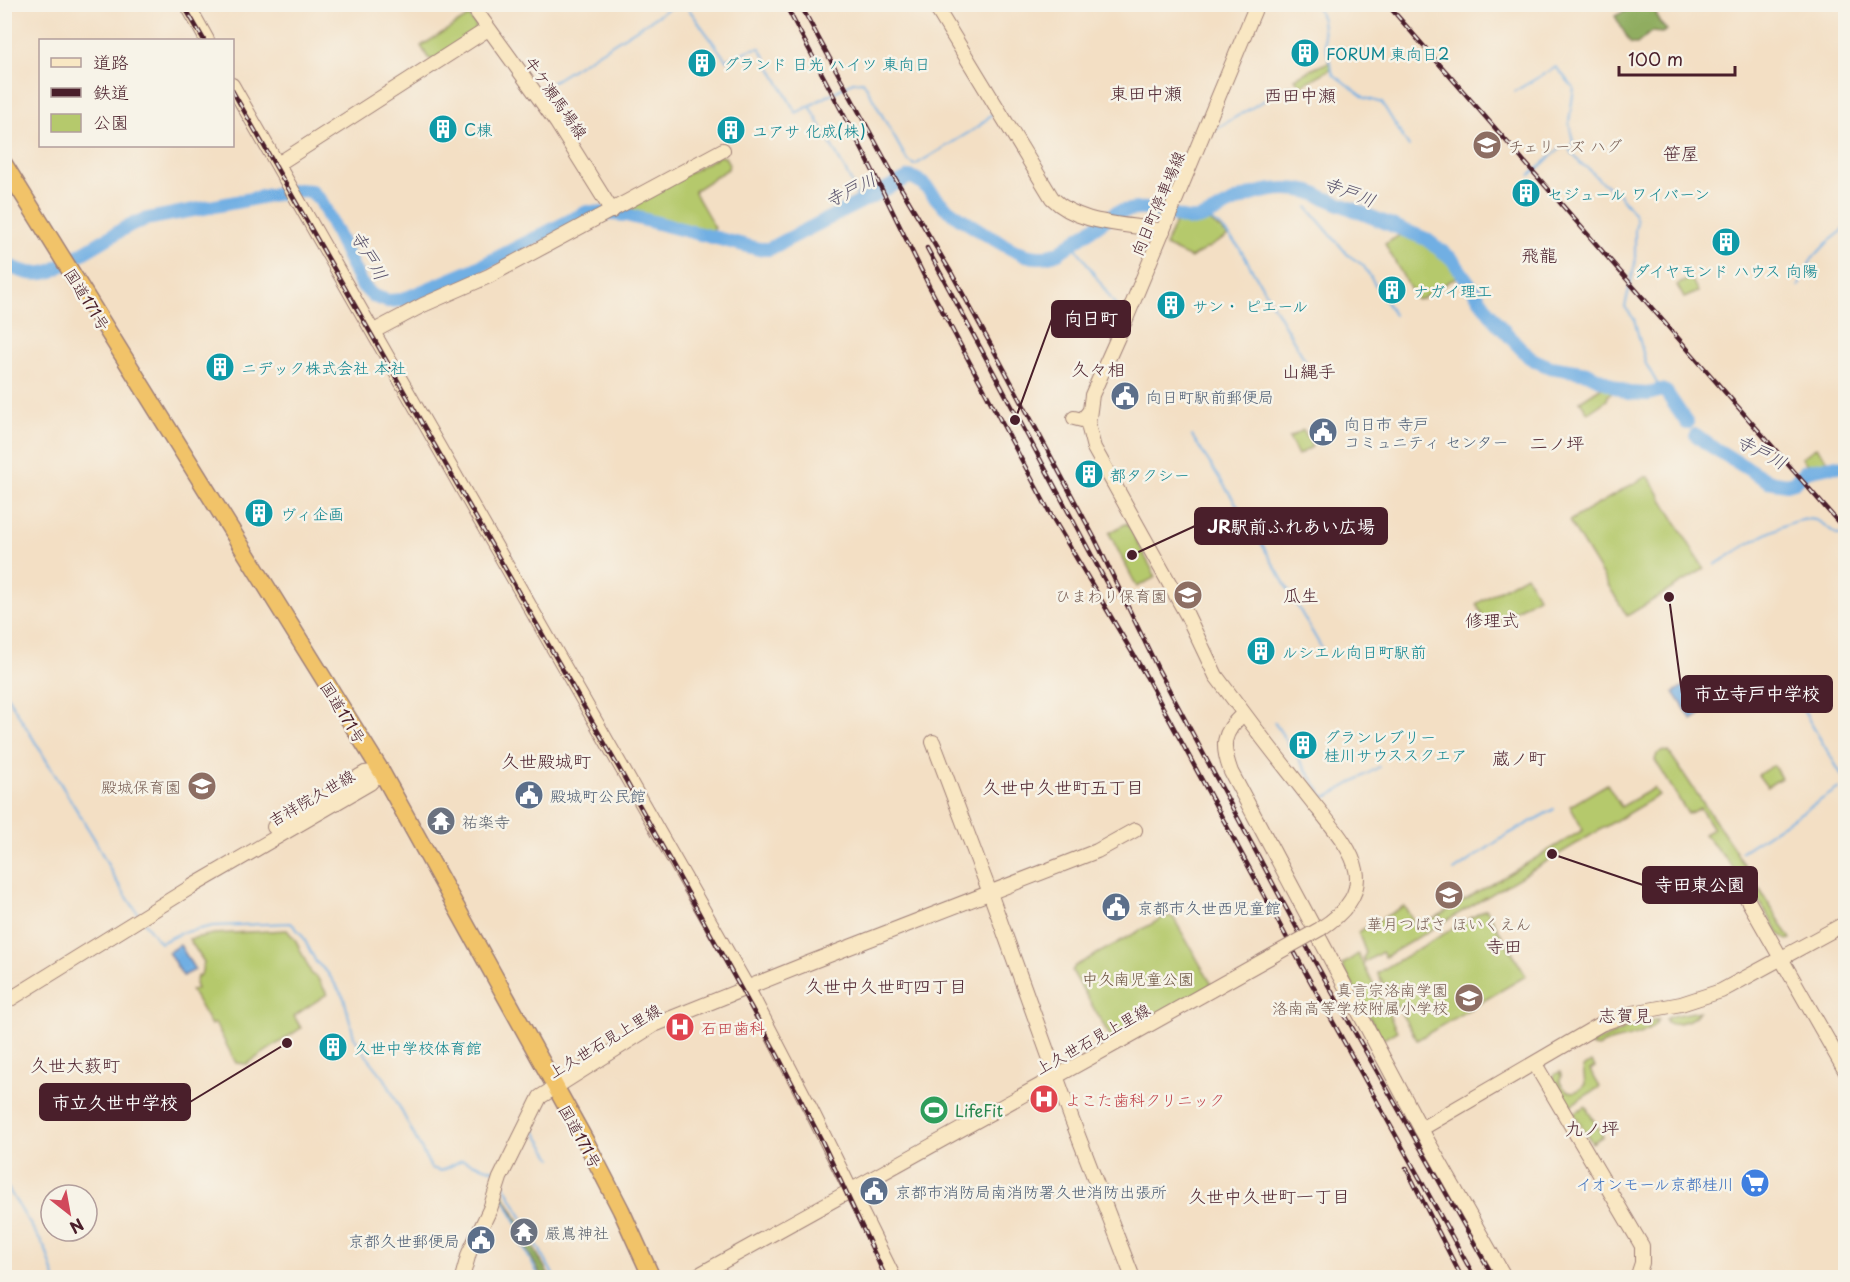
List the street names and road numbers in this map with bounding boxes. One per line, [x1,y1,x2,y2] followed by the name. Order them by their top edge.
[520,51,594,143] street label: 牛ケ瀬馬場線
[1124,147,1190,259] street label: 向日町停車場線
[59,263,117,335] street label: 国道171号
[315,676,373,748] street label: 国道171号
[263,763,359,831] street label: 吉祥院久世線
[1030,996,1154,1080] street label: 上久世石見上里線
[543,997,665,1083] street label: 上久世石見上里線
[554,1100,608,1172] street label: 国道171号

